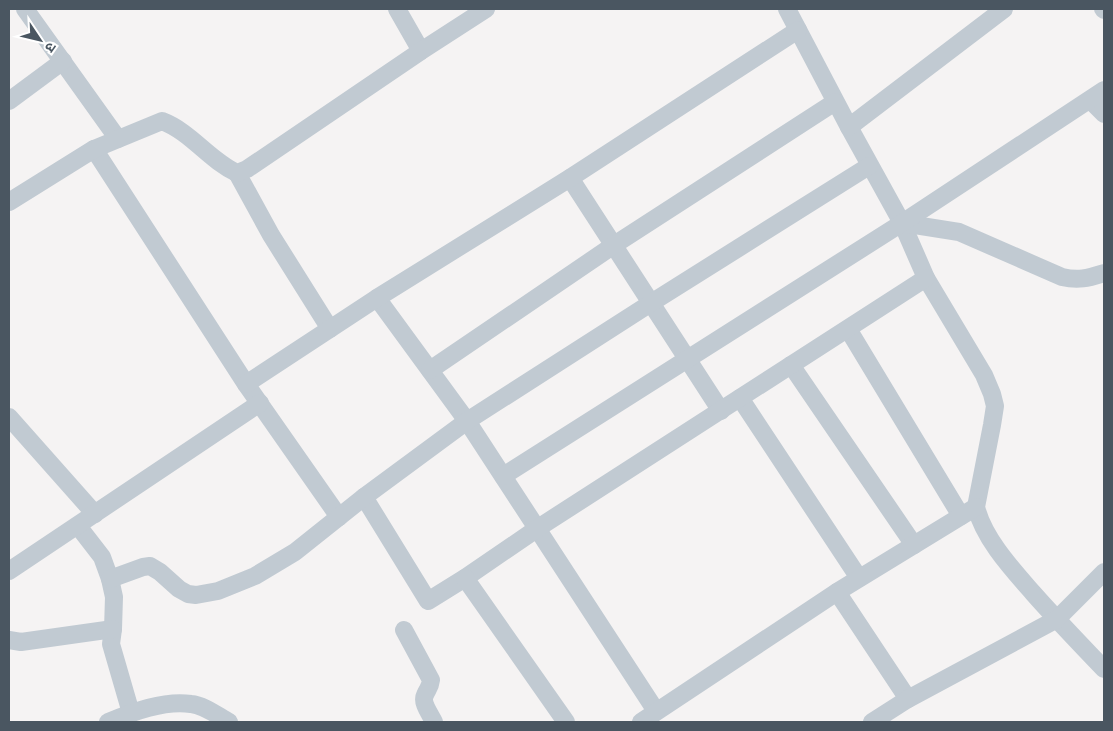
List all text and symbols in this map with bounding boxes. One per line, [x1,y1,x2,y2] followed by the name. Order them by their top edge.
[15,15,65,65] north arrow
[40,39,61,57] text: उ

